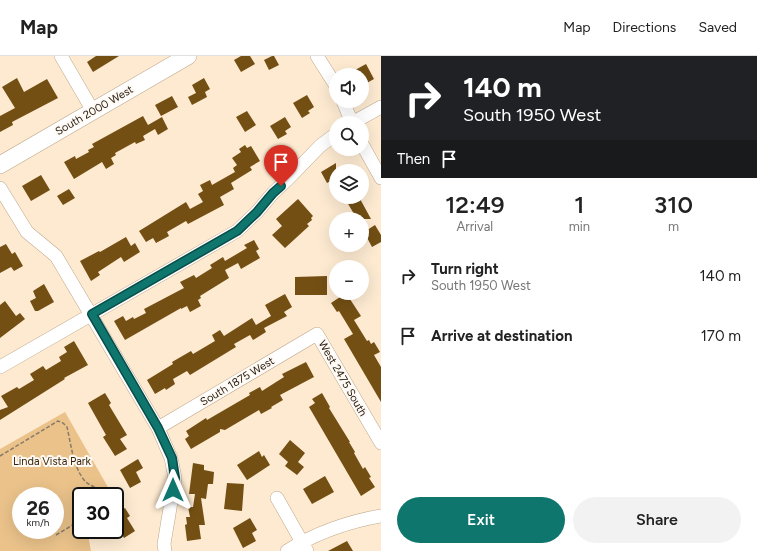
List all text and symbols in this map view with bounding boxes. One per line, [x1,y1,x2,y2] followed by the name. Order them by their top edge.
[20,16,58,39] text: Map
[563,19,591,36] text: Map
[613,19,676,36] text: Directions
[698,19,737,36] text: Saved
[329,68,369,300] map controls
[329,68,369,108] button: sound
[463,70,542,104] text: 140 m
[397,72,449,124] icon: right
[53,83,135,138] street label: South 2000 West
[463,104,601,126] text: South 1950 West
[329,116,369,156] button: search
[264,145,298,186] pin
[438,148,460,170] icon: arrive
[397,150,430,168] text: Then
[270,151,292,173] icon: arrive
[329,164,369,204] button: layers
[445,190,505,219] text: 12:49
[574,190,584,219] text: 1
[654,190,693,219] text: 310
[329,212,369,252] button: +
[456,219,493,234] text: Arrival
[569,219,590,234] text: min
[668,219,679,234] text: m
[329,260,369,300] button: −
[431,260,499,278] text: Turn right
[397,265,419,287] icon: right
[699,267,741,285] text: 140 m
[431,278,531,293] text: South 1950 West
[397,325,419,347] icon: arrive
[431,327,572,345] text: Arrive at destination
[701,327,741,345] text: 170 m
[316,338,370,419] street label: West 2475 South
[198,354,277,409] street label: South 1875 West
[13,455,92,468] park label: Linda Vista Park
[152,469,194,511] position arrow
[72,487,124,539] speed limit sign: 30
[26,496,50,520] text: 26
[397,497,565,543] button: Exit
[573,497,741,543] button: Share
[27,516,49,529] text: km/h

